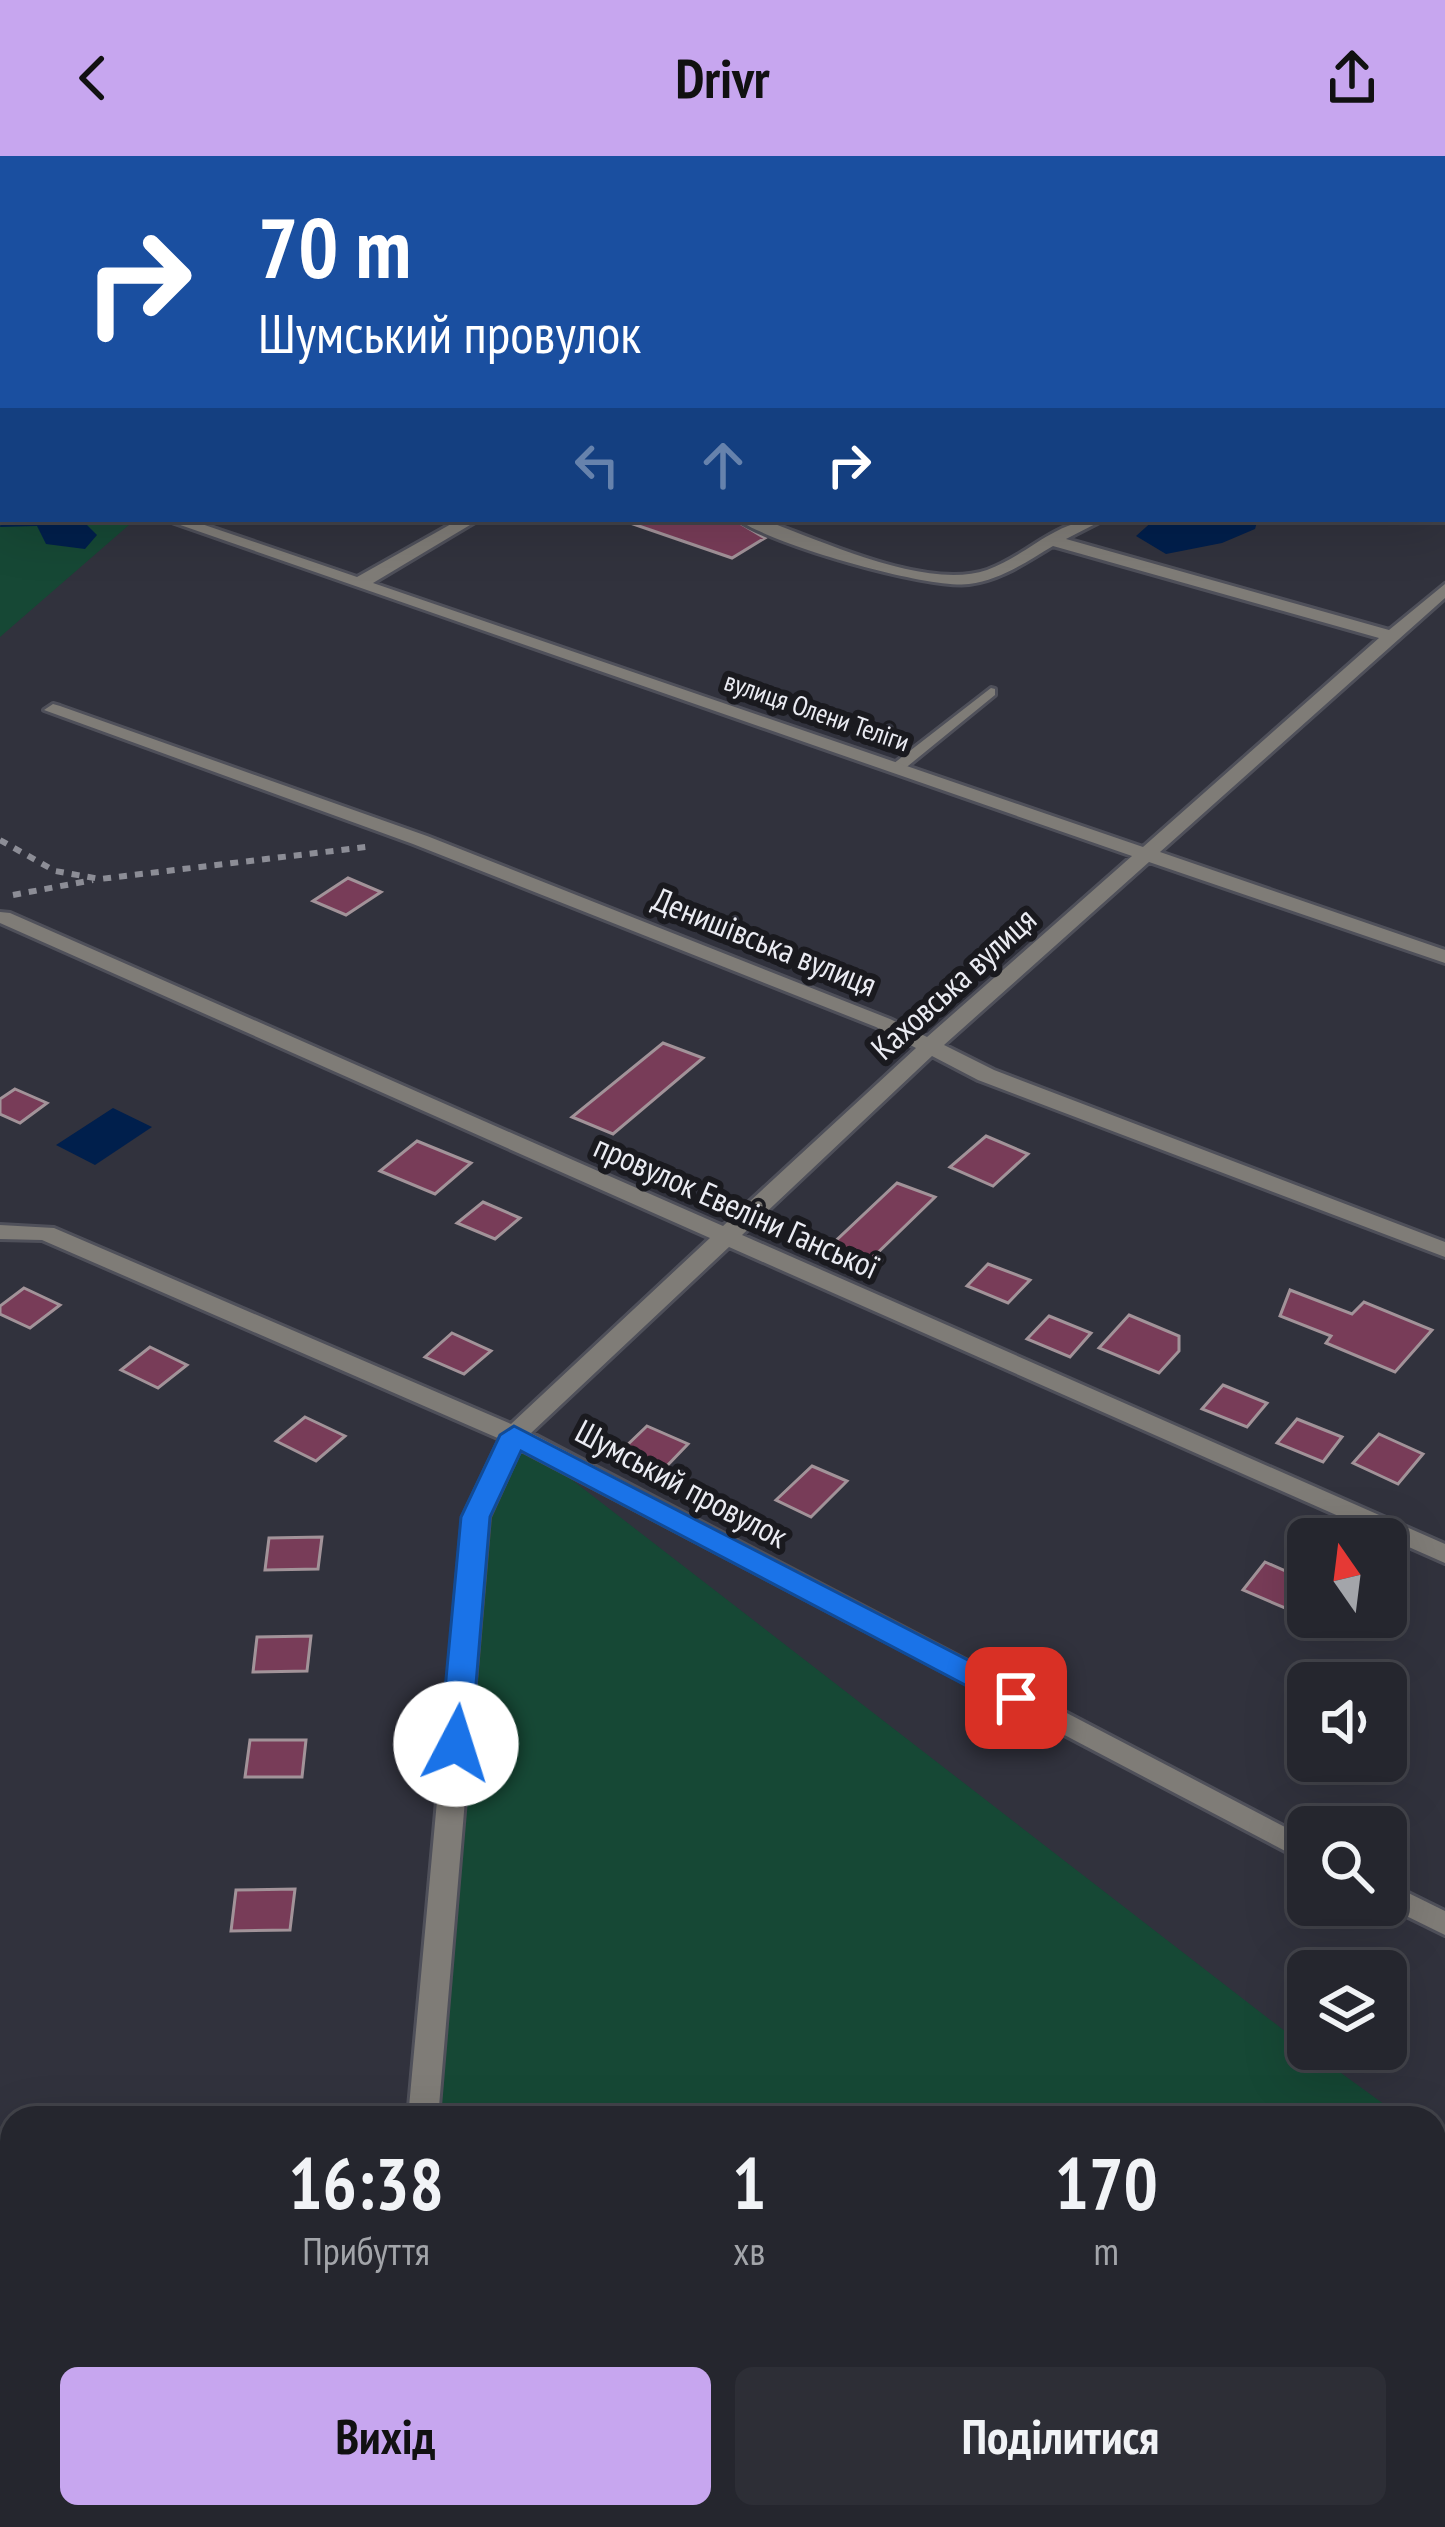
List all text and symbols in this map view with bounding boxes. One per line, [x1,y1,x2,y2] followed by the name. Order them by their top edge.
[675,43,770,113] text: Drivr
[60,45,126,111] icon: back
[1319,45,1385,111] icon: share
[258,192,411,301] text: 70 m
[60,204,216,360] icon: right
[258,298,641,368] text: Шумський провулок
[564,432,630,498] icon: left
[690,432,756,498] icon: ahead
[816,432,882,498] icon: right
[720,663,914,759] street label: вулиця Олени Теліги
[647,877,883,1005] street label: Денишівська вулиця
[861,897,1045,1069] street label: Каховська вулиця
[588,1124,886,1288] street label: провулок Евеліни Ганської
[569,1409,796,1557] street label: Шумський провулок
[1287,1518,1407,1638] north arrow
[1287,1518,1407,2070] map controls
[965,1647,1067,1749] pin
[1287,1662,1407,1782] button: sound
[983,1665,1049,1731] icon: arrive
[393,1681,519,1807] position arrow
[1287,1806,1407,1926] button: search
[1287,1950,1407,2070] button: layers
[288,2136,444,2229] text: 16:38
[732,2136,766,2229] text: 1
[1055,2136,1158,2229] text: 170
[302,2225,430,2276] text: Прибуття
[733,2225,765,2276] text: хв
[1094,2225,1119,2276] text: m
[60,2367,711,2505] button: Вихід
[735,2367,1386,2505] button: Поділитися

